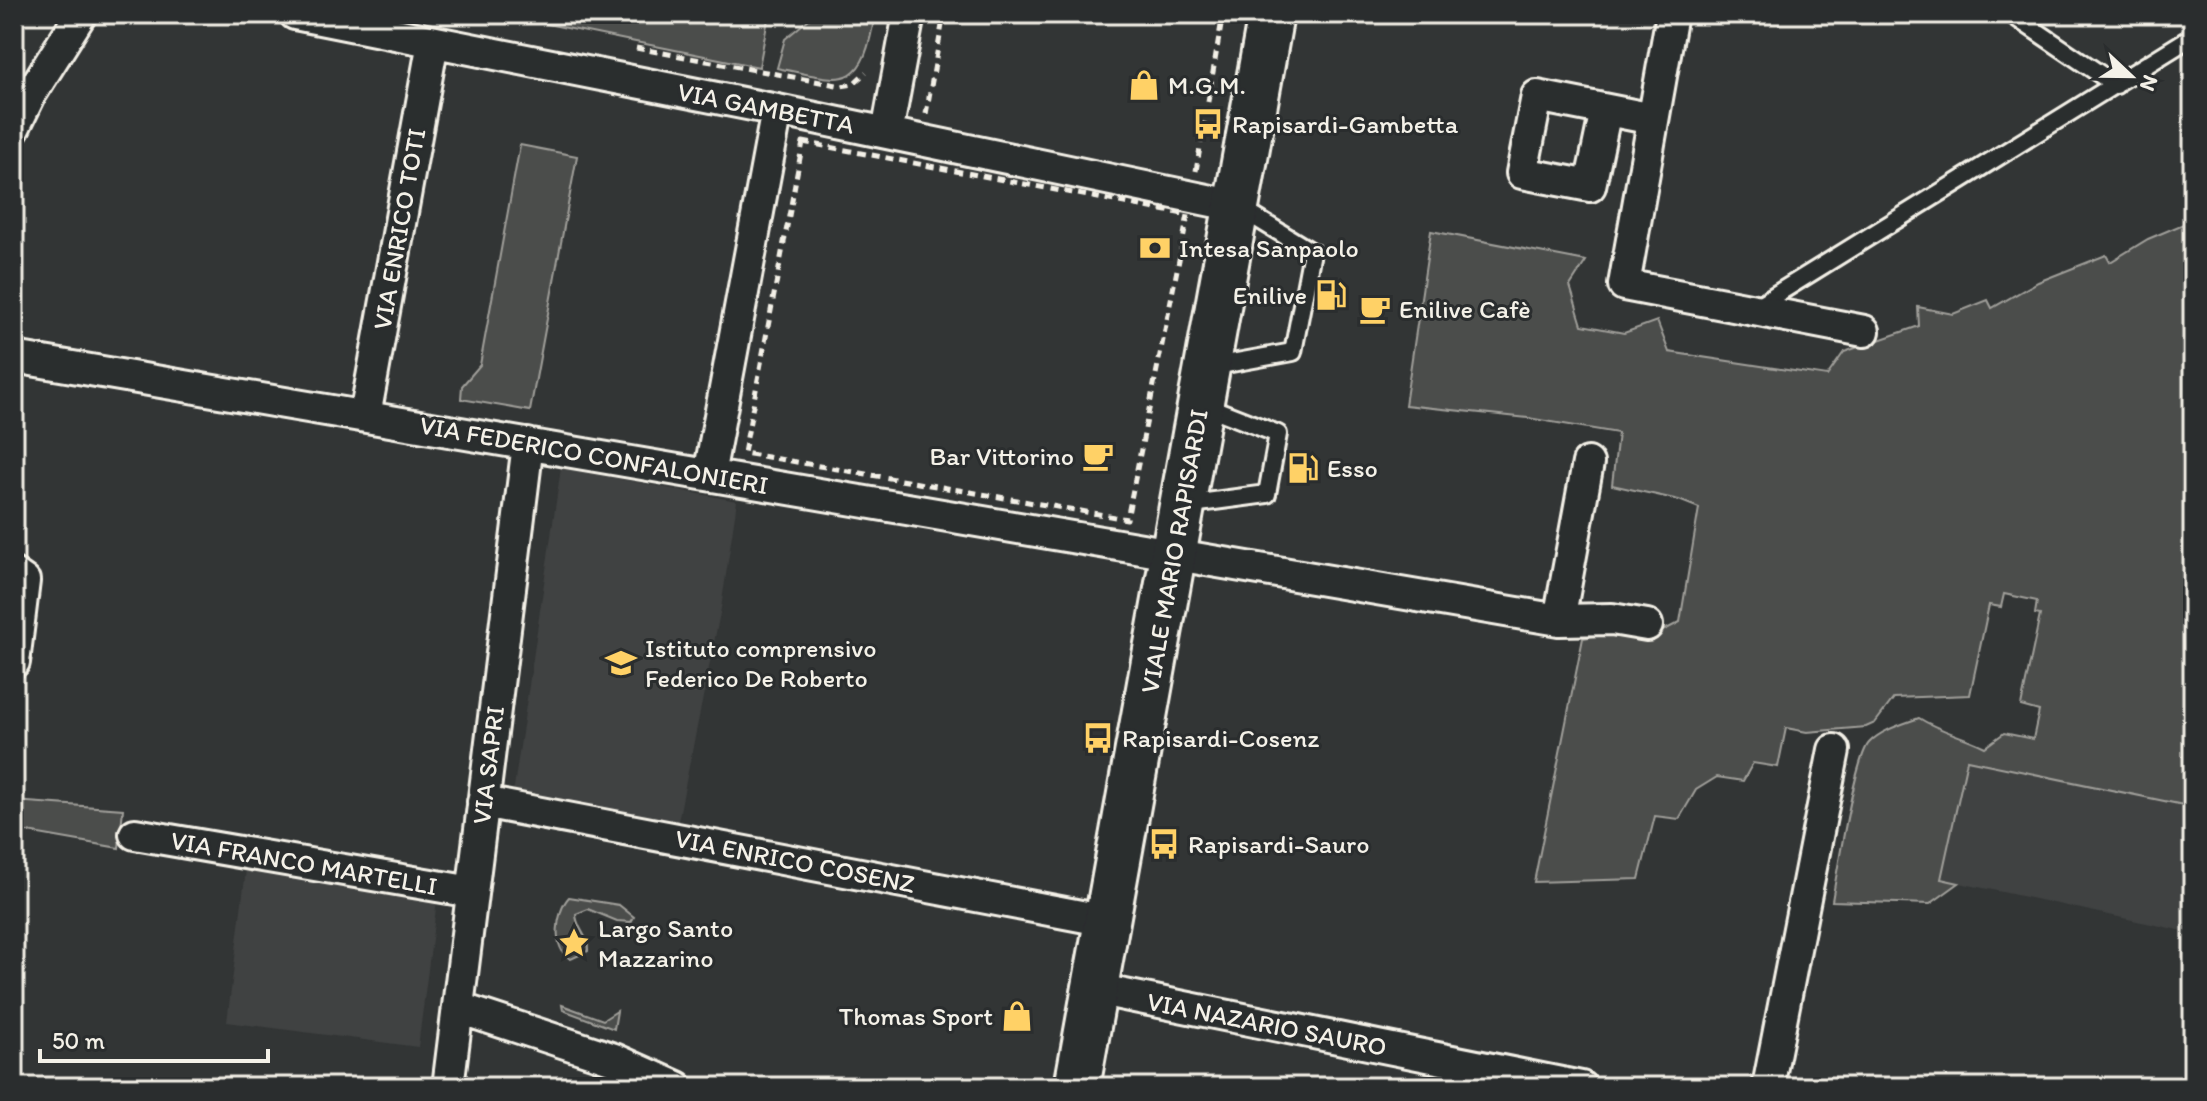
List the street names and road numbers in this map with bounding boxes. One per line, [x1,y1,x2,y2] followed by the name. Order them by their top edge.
[675,75,857,141] street label: VIA GAMBETTA
[366,126,432,332] street label: VIA ENRICO TOTI
[1133,406,1215,696] street label: VIALE MARIO RAPISARDI
[417,409,771,501] street label: VIA FEDERICO CONFALONIERI
[465,704,511,826] street label: VIA SAPRI
[673,822,918,900] street label: VIA ENRICO COSENZ
[168,824,440,902] street label: VIA FRANCO MARTELLI
[1144,985,1390,1063] street label: VIA NAZARIO SAURO

